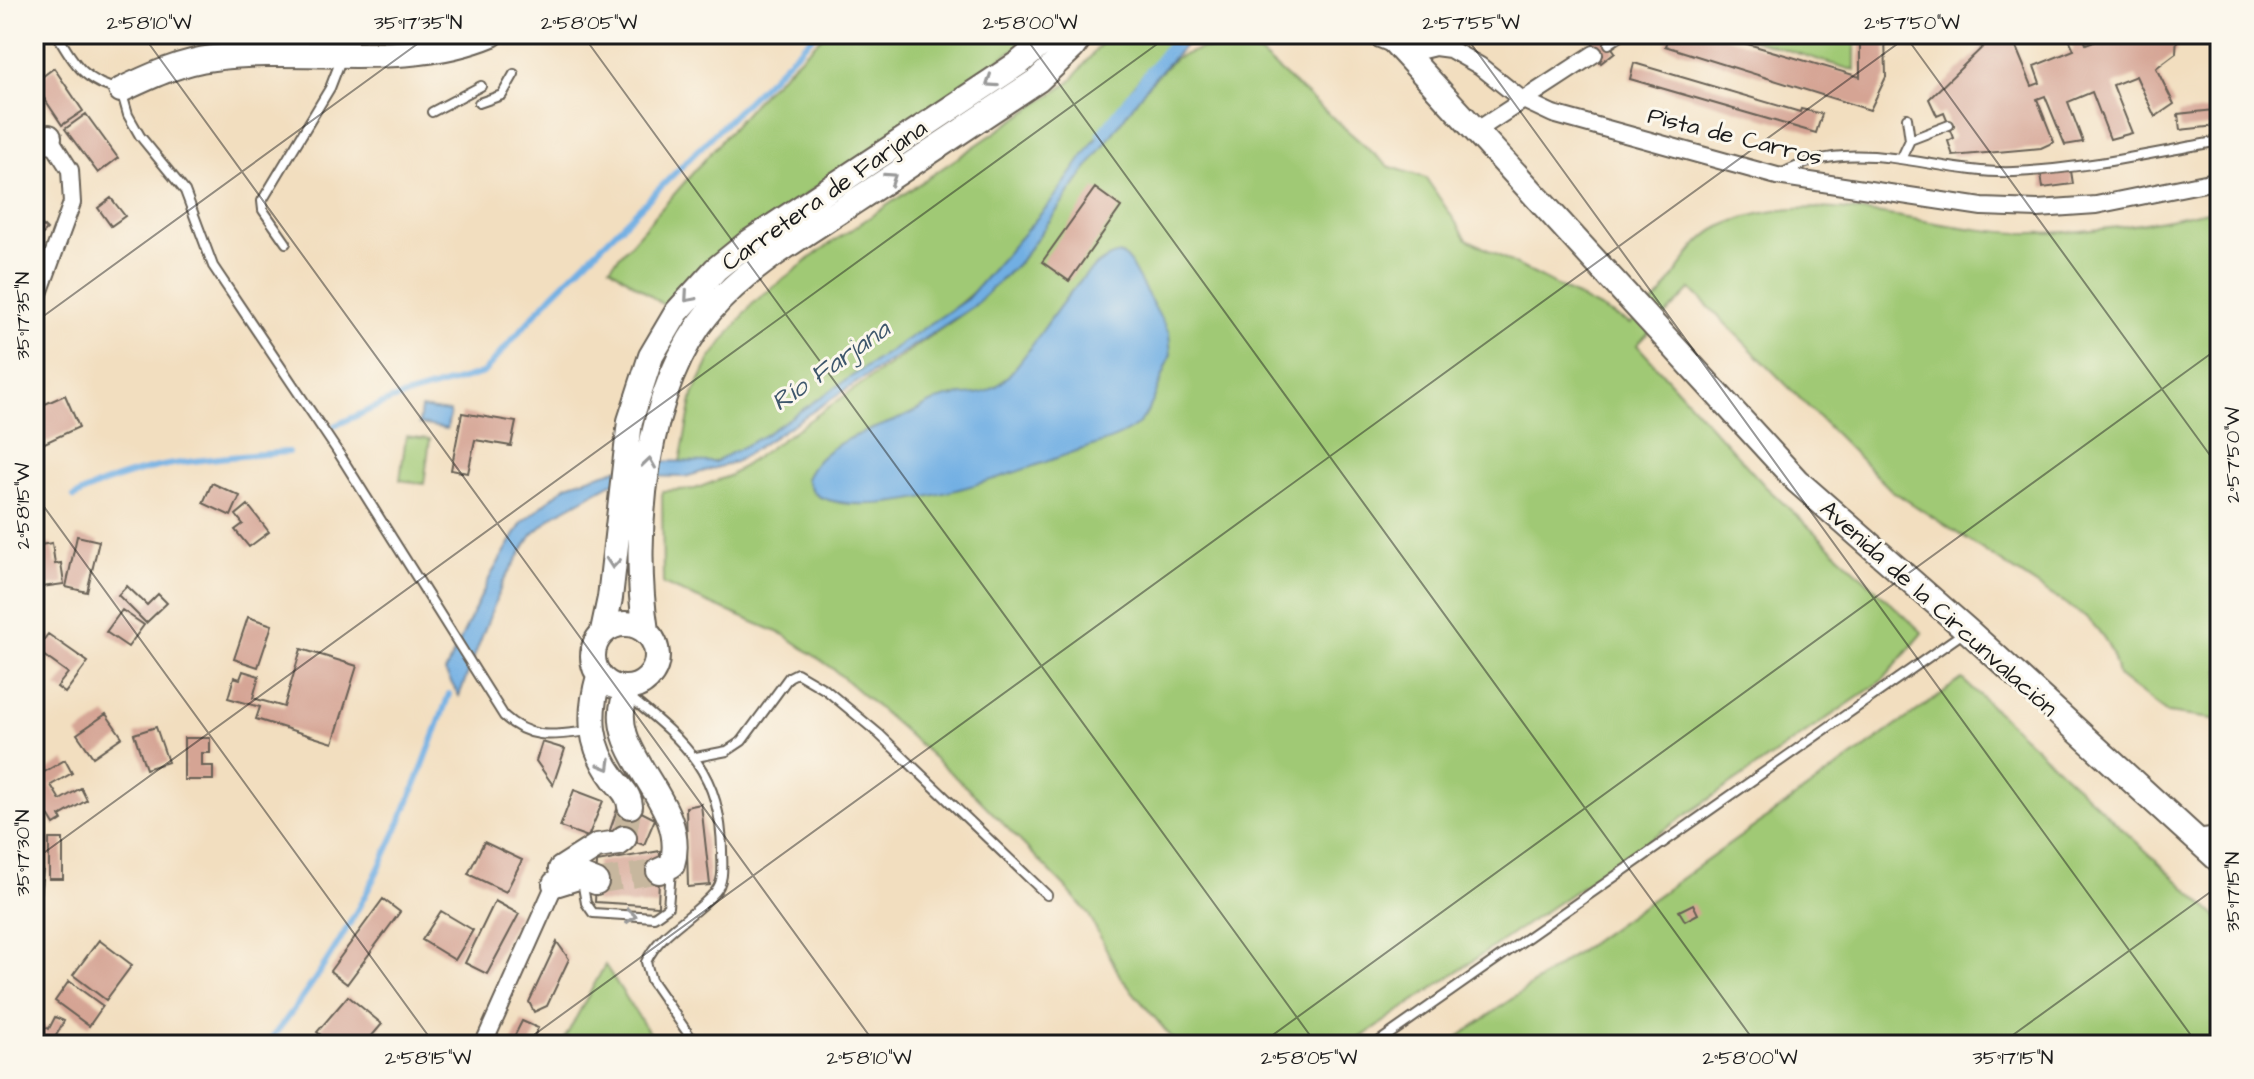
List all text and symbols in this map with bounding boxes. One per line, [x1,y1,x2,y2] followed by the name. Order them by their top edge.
[107,9,192,37] text: 2°58'10"W
[374,9,462,37] text: 35°17'35"N
[541,9,637,37] text: 2°58'05"W
[983,9,1078,37] text: 2°58'00"W
[1422,9,1520,37] text: 2°57'55"W
[1864,9,1960,37] text: 2°57'50"W
[986,72,1000,87] one-way arrow
[1644,99,1826,175] street label: Pista de Carros
[715,112,934,280] street label: Carretera de Farjana
[882,173,897,188] one-way arrow
[9,272,37,360] text: 35°17'35"N
[684,288,699,303] one-way arrow
[764,311,899,420] water label: Río Farjana
[2219,407,2247,503] text: 2°57'50"W
[640,457,657,470] one-way arrow
[9,463,37,549] text: 2°58'15"W
[1812,493,2065,725] street label: Avenida de la Circunvalación
[605,557,622,570] one-way arrow
[596,756,612,771] one-way arrow
[9,810,37,896] text: 35°17'30"N
[2219,852,2247,932] text: 35°17'15"N
[625,907,638,924] one-way arrow
[385,1044,471,1072] text: 2°58'15"W
[827,1044,912,1072] text: 2°58'10"W
[1261,1044,1357,1072] text: 2°58'05"W
[1703,1044,1798,1072] text: 2°58'00"W
[1973,1044,2053,1072] text: 35°17'15"N

